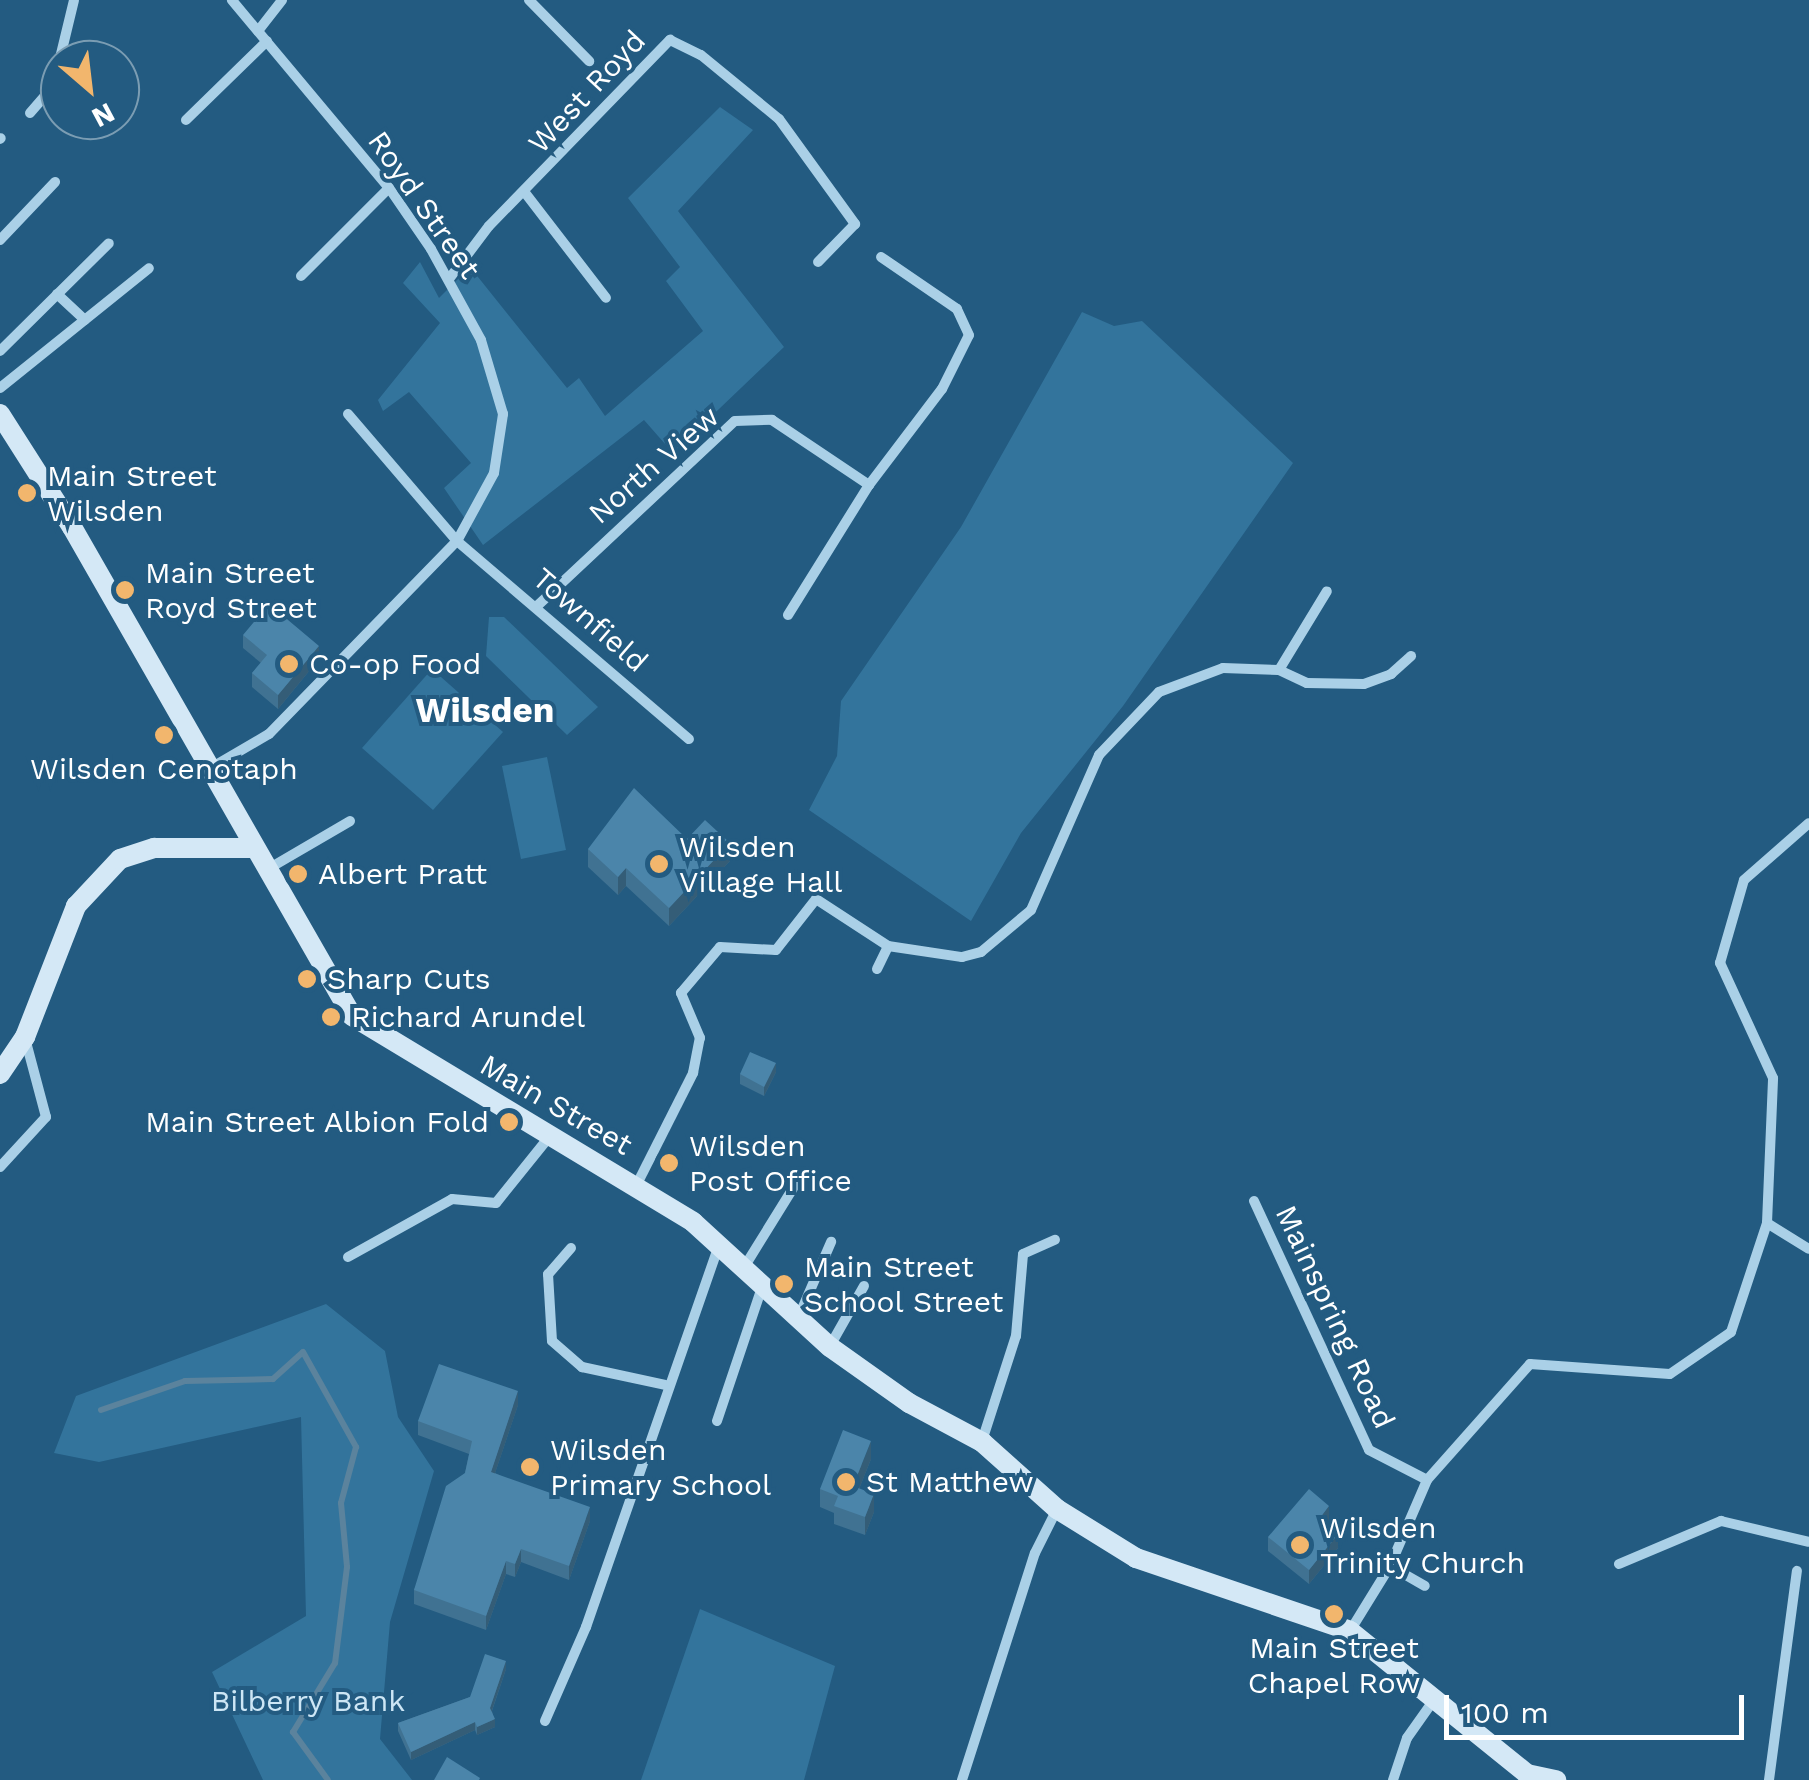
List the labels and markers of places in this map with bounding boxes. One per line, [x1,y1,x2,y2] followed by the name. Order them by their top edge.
[47,458,216,528] place label: Main Street Wilsden
[16,482,38,504] marker: Main Street Wilsden
[145,555,317,626] place label: Main Street Royd Street
[114,579,136,601] marker: Main Street Royd Street
[309,646,481,682] place label: Co-op Food
[278,653,300,675] marker: Co-op Food
[153,724,175,746] marker: Wilsden Cenotaph
[30,751,298,787] place label: Wilsden Cenotaph
[679,829,842,900] place label: Wilsden Village Hall
[648,853,670,875] marker: Wilsden Village Hall
[318,856,487,892] place label: Albert Pratt
[287,863,309,885] marker: Albert Pratt
[327,961,491,997] place label: Sharp Cuts
[296,968,318,990] marker: Sharp Cuts
[351,999,586,1035] place label: Richard Arundel
[320,1006,342,1028] marker: Richard Arundel
[144,1104,489,1140] place label: Main Street Albion Fold
[498,1111,520,1133] marker: Main Street Albion Fold
[689,1128,852,1198] place label: Wilsden Post Office
[658,1152,680,1174] marker: Wilsden Post Office
[804,1249,1004,1320] place label: Main Street School Street
[773,1273,795,1295] marker: Main Street School Street
[550,1432,772,1502] place label: Wilsden Primary School
[519,1456,541,1478] marker: Wilsden Primary School
[866,1464,1034,1500] place label: St Matthew
[835,1471,857,1493] marker: St Matthew
[1320,1510,1526,1580] place label: Wilsden Trinity Church
[1289,1534,1311,1556] marker: Wilsden Trinity Church
[1323,1603,1345,1625] marker: Main Street Chapel Row
[1247,1630,1421,1700] place label: Main Street Chapel Row

